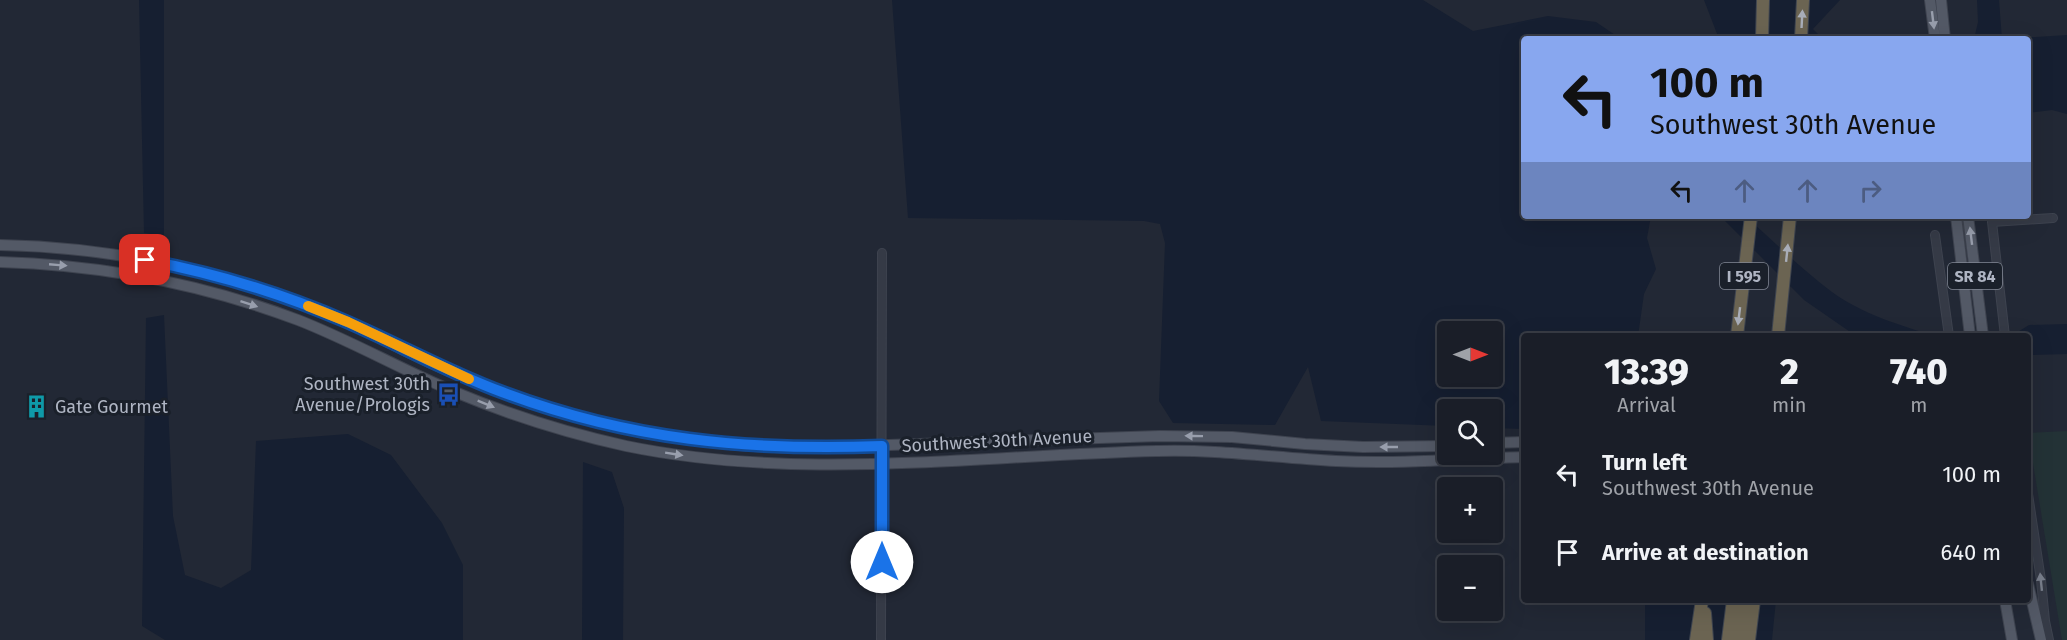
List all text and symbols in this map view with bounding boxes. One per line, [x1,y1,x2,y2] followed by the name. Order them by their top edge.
[1797,10,1807,29] one-way arrow
[1928,10,1938,29] one-way arrow
[1650,58,1764,108] text: 100 m
[1551,60,1629,138] icon: left
[1650,109,1936,141] text: Southwest 30th Avenue
[1665,174,1698,207] icon: left
[1728,174,1761,207] icon: ahead
[1791,174,1824,207] icon: ahead
[1854,174,1887,207] icon: right
[1966,227,1975,246] one-way arrow
[119,234,170,285] pin
[128,243,161,276] icon: arrive
[1782,243,1792,262] one-way arrow
[49,260,68,270] one-way arrow
[1720,263,1768,289] road number: I 595
[1948,263,2002,289] road number: SR 84
[240,300,258,309] one-way arrow
[1734,306,1744,325] one-way arrow
[1437,321,1503,387] north arrow
[1437,321,1503,621] map controls
[1604,350,1689,394] text: 13:39
[1780,350,1799,394] text: 2
[1890,350,1948,394] text: 740
[295,373,430,416] place label: Southwest 30th Avenue/Prologis
[435,381,461,407] bus stop icon: Southwest 30th Avenue/Prologis
[1617,393,1676,417] text: Arrival
[1772,393,1807,417] text: min
[1910,393,1927,417] text: m
[24,394,50,420] building icon: Gate Gourmet
[55,396,168,418] place label: Gate Gourmet
[478,399,496,409] one-way arrow
[1437,399,1503,465] button: search
[901,425,1093,457] street label: Southwest 30th Avenue
[1185,431,1204,441] one-way arrow
[1380,442,1399,452] one-way arrow
[1602,449,1687,476] text: Turn left
[665,450,684,459] one-way arrow
[1551,458,1584,491] icon: left
[1942,461,2001,488] text: 100 m
[1602,476,1814,500] text: Southwest 30th Avenue
[1437,477,1503,543] button: +
[850,530,914,594] position arrow
[1551,536,1584,569] icon: arrive
[1602,539,1809,566] text: Arrive at destination
[1941,539,2001,566] text: 640 m
[1437,555,1503,621] button: −
[2036,573,2046,592] one-way arrow

